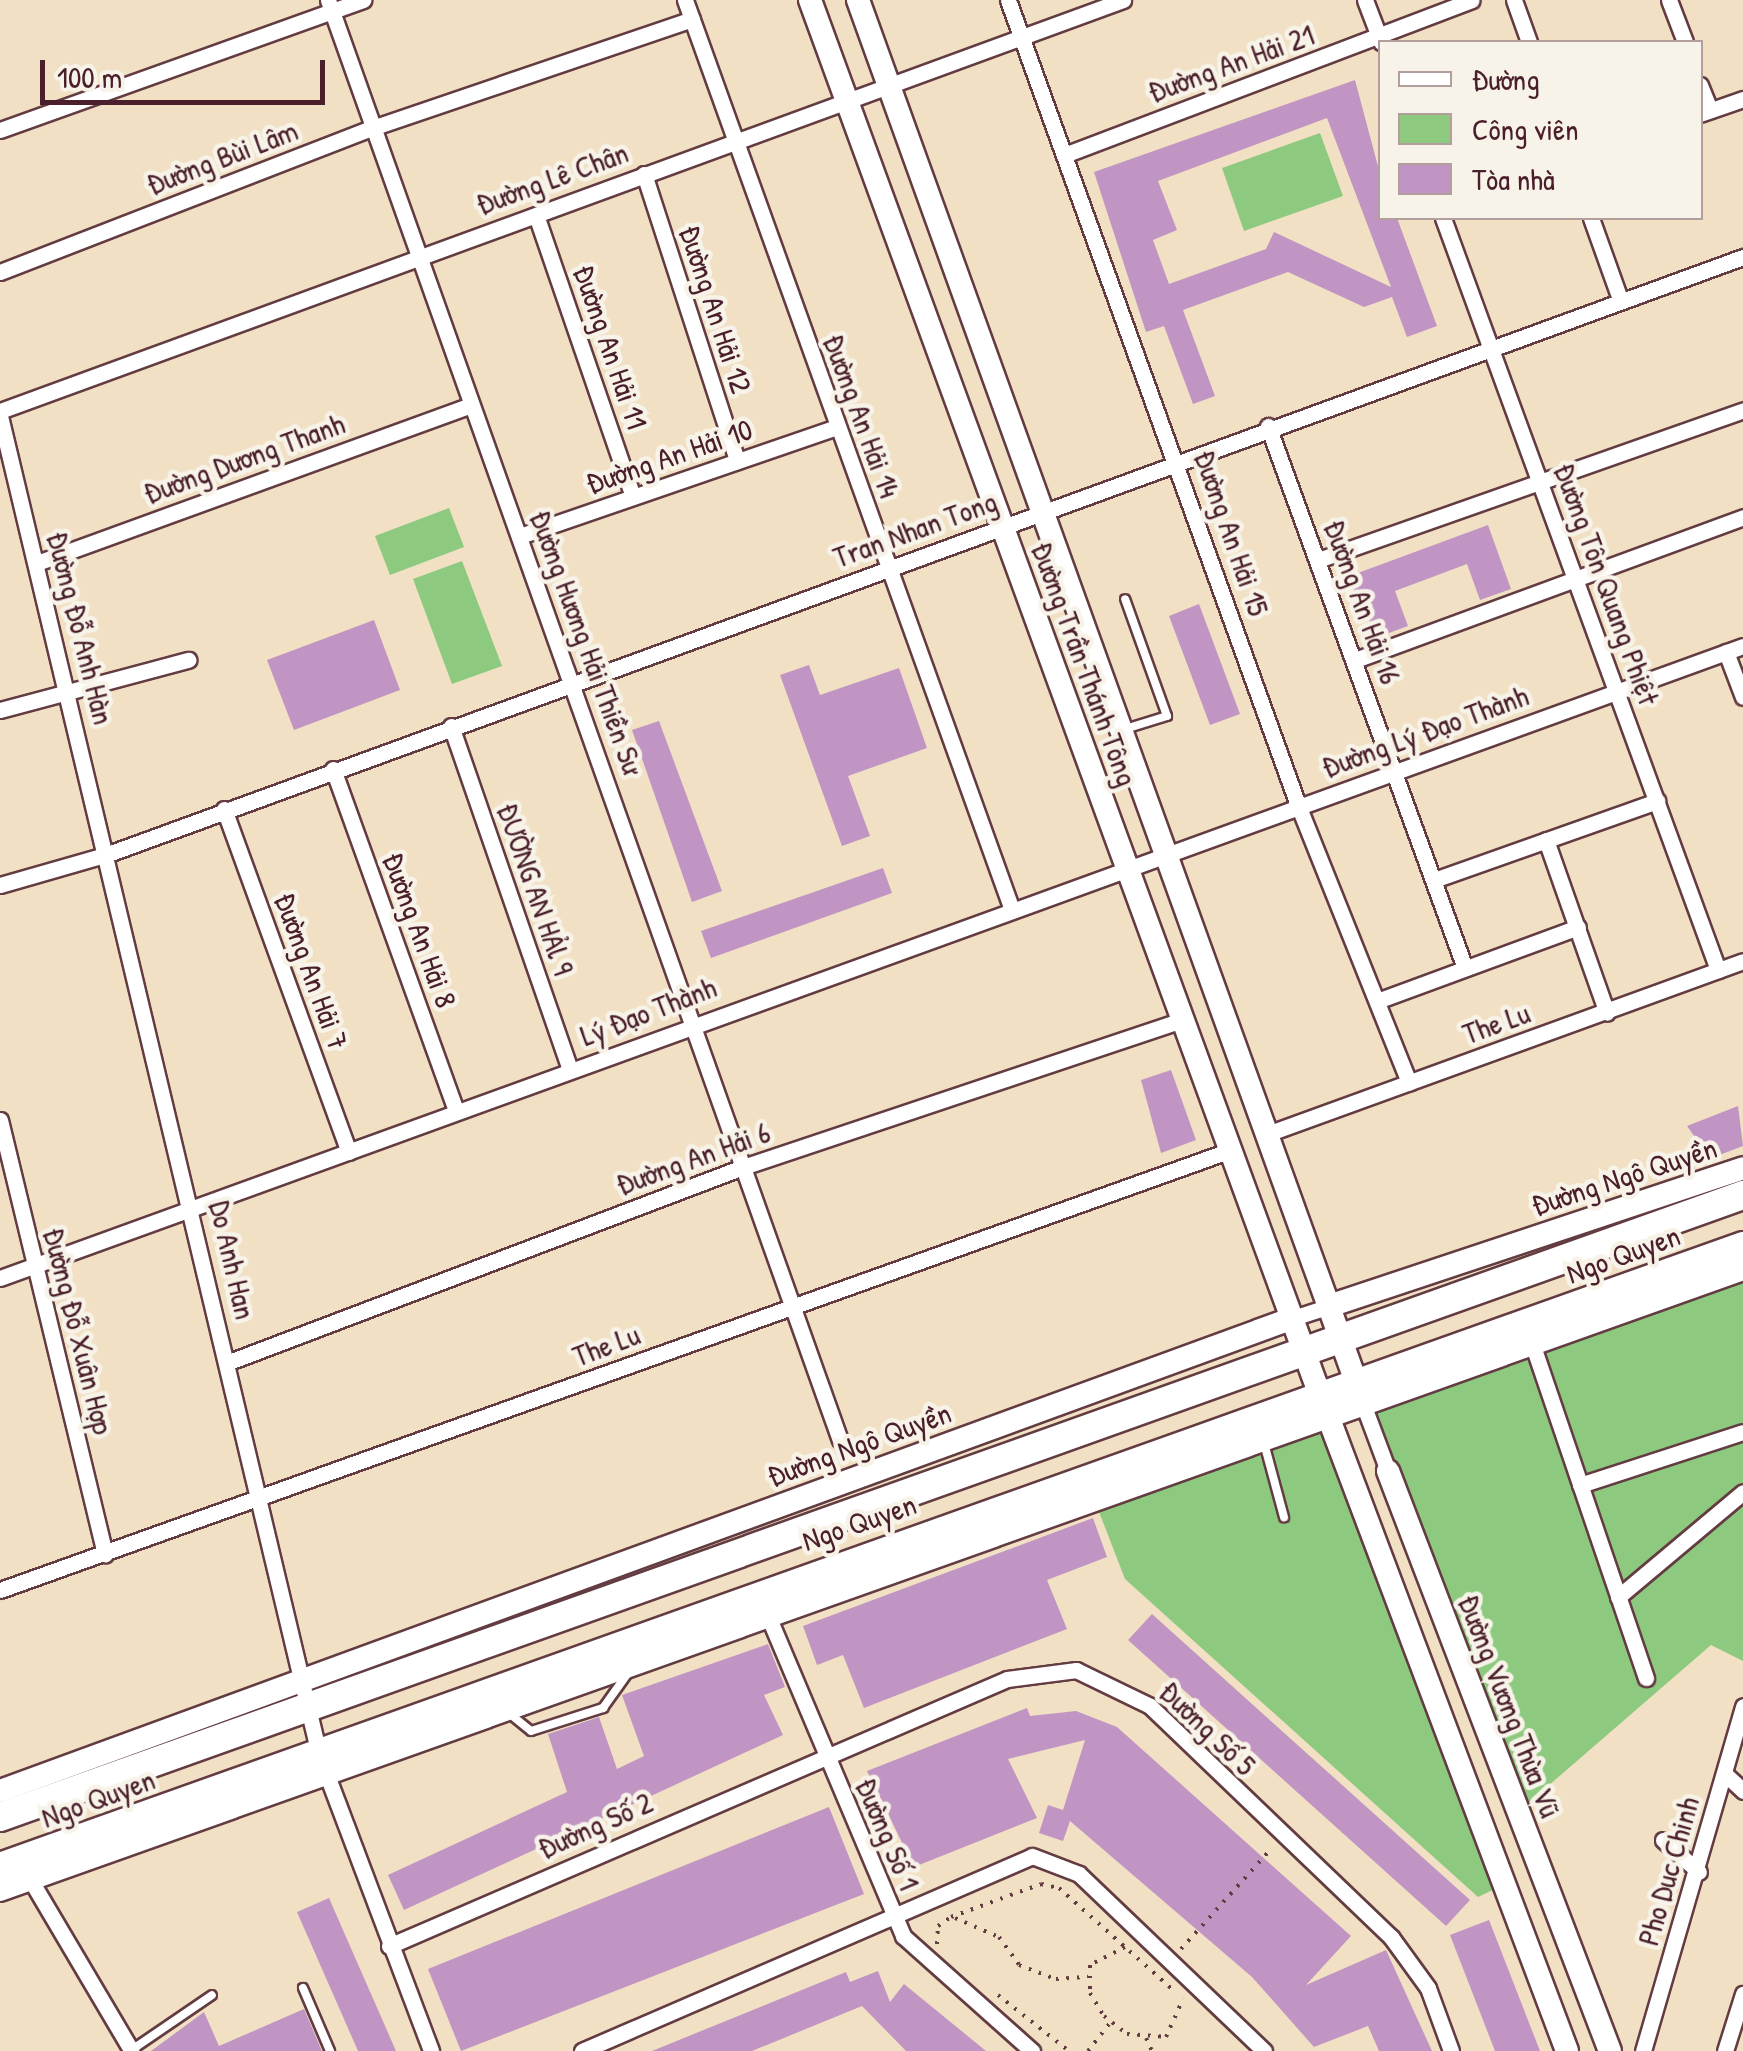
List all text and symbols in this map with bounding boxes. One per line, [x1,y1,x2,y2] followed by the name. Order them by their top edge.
[1143,16,1319,110] street label: Đường An Hải 21
[45,40,330,102] scale bar
[1378,40,1703,220] legend
[57,57,122,97] text: 100 m
[1472,59,1540,99] text: Đường
[1472,109,1579,149] text: Công viên
[142,112,302,202] street label: Đường Bùi Lâm
[471,134,633,222] street label: Đường Lê Chân
[1472,159,1555,199] text: Tòa nhà
[672,221,760,397] street label: Đường An Hải 12
[566,260,656,434] street label: Đường An Hải 11
[816,329,908,503] street label: Đường An Hải 14
[139,405,349,511] street label: Đường Dương Thanh
[581,411,757,501] street label: Đường An Hải 10
[1187,446,1277,620] street label: Đường An Hải 15
[1547,458,1667,710] street label: Đường Tôn Quang Phiệt
[828,483,1002,575] street label: Tran Nhan Tong
[523,506,651,778] street label: Đường Hương Hải Thiền Sư
[1317,515,1409,689] street label: Đường An Hải 16
[40,528,122,728] street label: Đường Đỗ Anh Hàn
[1024,537,1146,791] street label: Đường Trần Thánh Tông
[1317,677,1533,785] street label: Đường Lý Đạo Thành
[490,799,582,979] street label: ĐƯỜNG AN HẢl 9
[375,848,465,1012] street label: Đường An Hải 8
[267,888,357,1054] street label: Đường An Hải 7
[575,969,721,1053] street label: Lý Đạo Thành
[1458,994,1534,1052] street label: The Lu
[611,1114,775,1202] street label: Đường An Hải 6
[1527,1129,1721,1223] street label: Đường Ngô Quyền
[202,1197,264,1323] street label: Do Anh Han
[1561,1217,1685,1291] street label: Ngo Quyen
[36,1224,122,1438] street label: Đường Đỗ Xuân Hợp
[568,1316,644,1374] street label: The Lu
[762,1394,956,1494] street label: Đường Ngô Quyền
[797,1486,921,1558] street label: Ngo Quyen
[1451,1590,1569,1822] street label: Đường Vương Thừa Vũ
[1152,1673,1264,1783] street label: Đường Số 5
[36,1761,160,1835] street label: Ngo Quyen
[848,1773,928,1895] street label: Đường Số 1
[532,1784,658,1866] street label: Đường Số 2
[1630,1793,1706,1949] street label: Pho Duc Chinh

